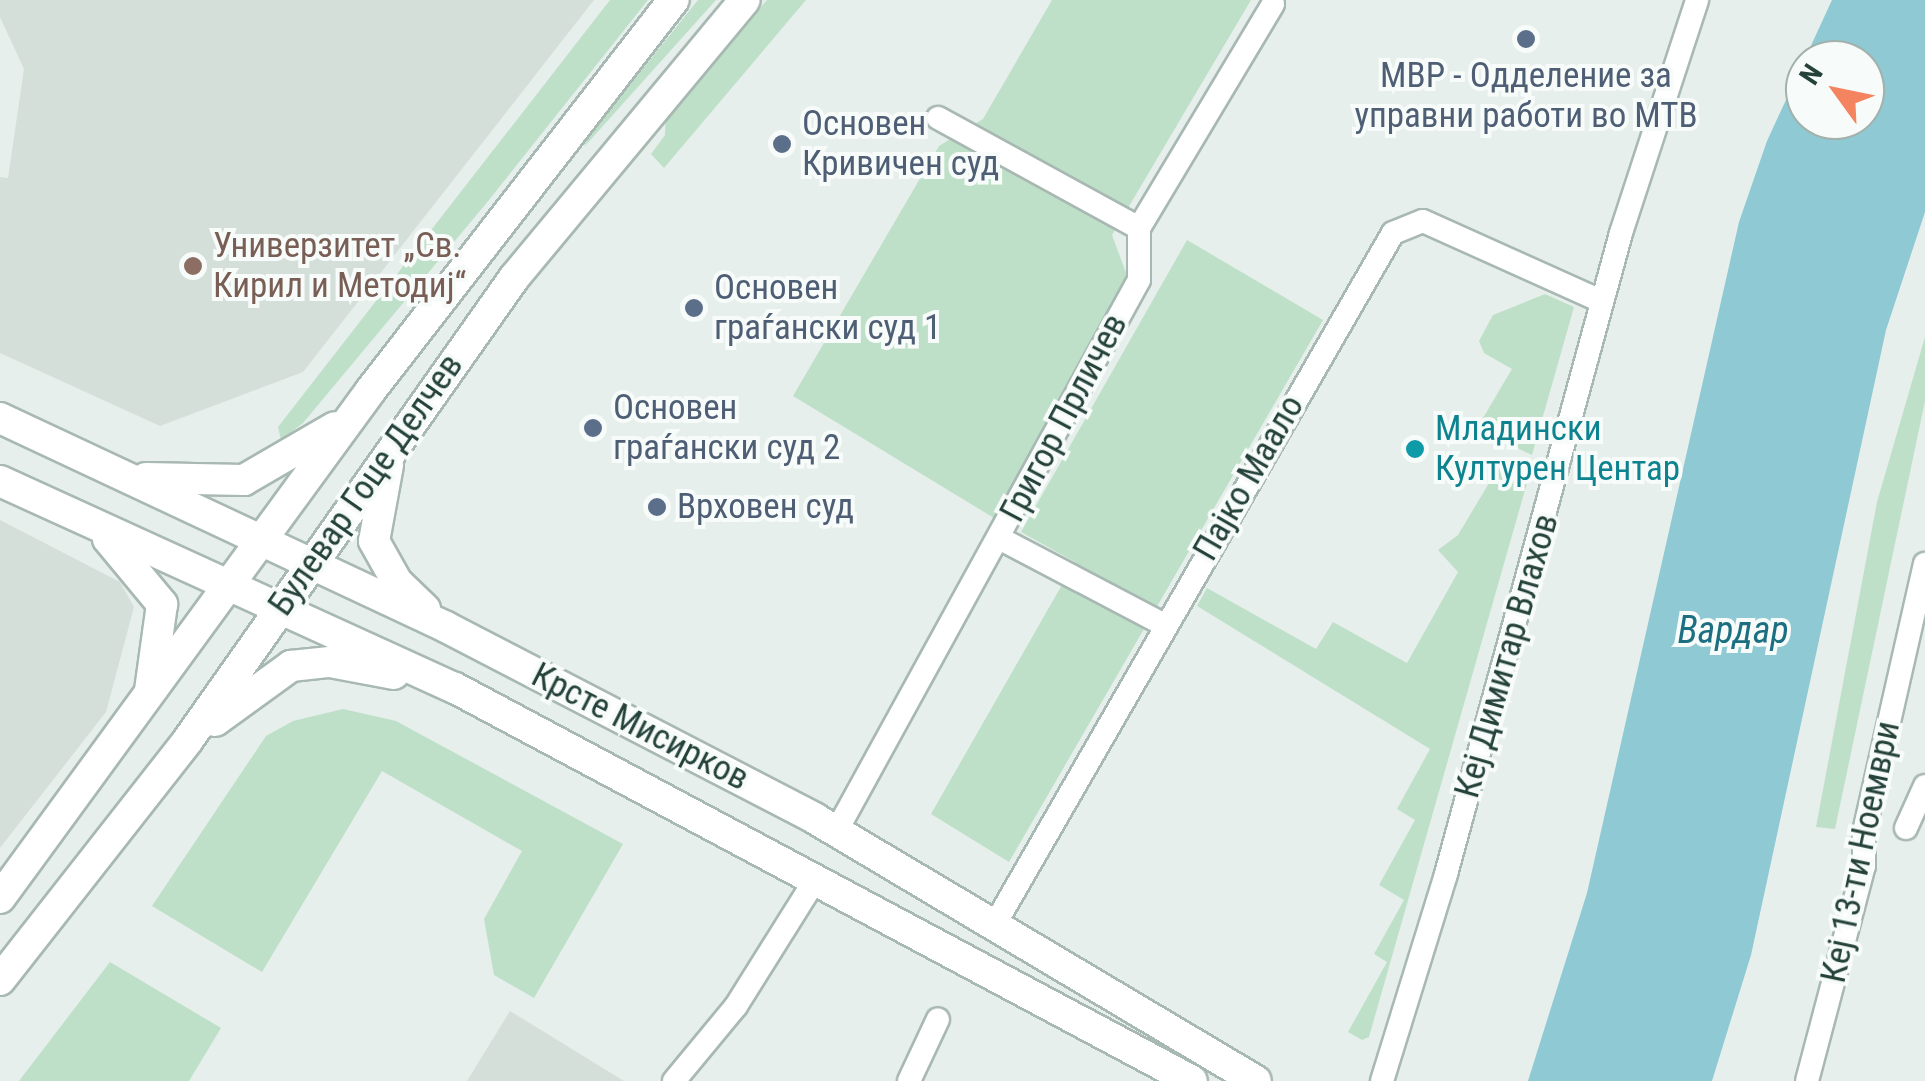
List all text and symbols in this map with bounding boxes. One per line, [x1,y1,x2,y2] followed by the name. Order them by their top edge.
[1515,28,1537,50] marker: МВР - Одделение за управни работи во МТВ
[1785,40,1885,140] north arrow
[1354,55,1698,137] place label: МВР - Одделение за управни работи во МТВ
[1793,58,1830,91] text: N
[802,103,999,185] place label: Основен Кривичен суд
[771,133,793,155] marker: Основен Кривичен суд
[213,225,466,307] place label: Универзитет „Св. Кирил и Методиј“
[182,255,204,277] marker: Универзитет „Св. Кирил и Методиј“
[714,267,941,349] place label: Основен граѓански суд 1
[683,297,705,319] marker: Основен граѓански суд 1
[992,307,1136,529] street label: Григор Прличев
[260,346,472,624] street label: Булевар Гоце Делчев
[613,387,840,469] place label: Основен граѓански суд 2
[1185,388,1313,568] street label: Пајко Маало
[1435,408,1680,490] place label: Младински Културен Центар
[582,417,604,439] marker: Основен граѓански суд 2
[1404,438,1426,460] marker: Младински Културен Центар
[677,486,854,528] place label: Врховен суд
[646,496,668,518] marker: Врховен суд
[1446,509,1568,803] street label: Кеј Димитар Влахов
[1677,608,1789,654] water label: Вардар
[525,654,755,800] street label: Крсте Мисирков
[1813,717,1909,987] street label: Кеј 13-ти Ноември

